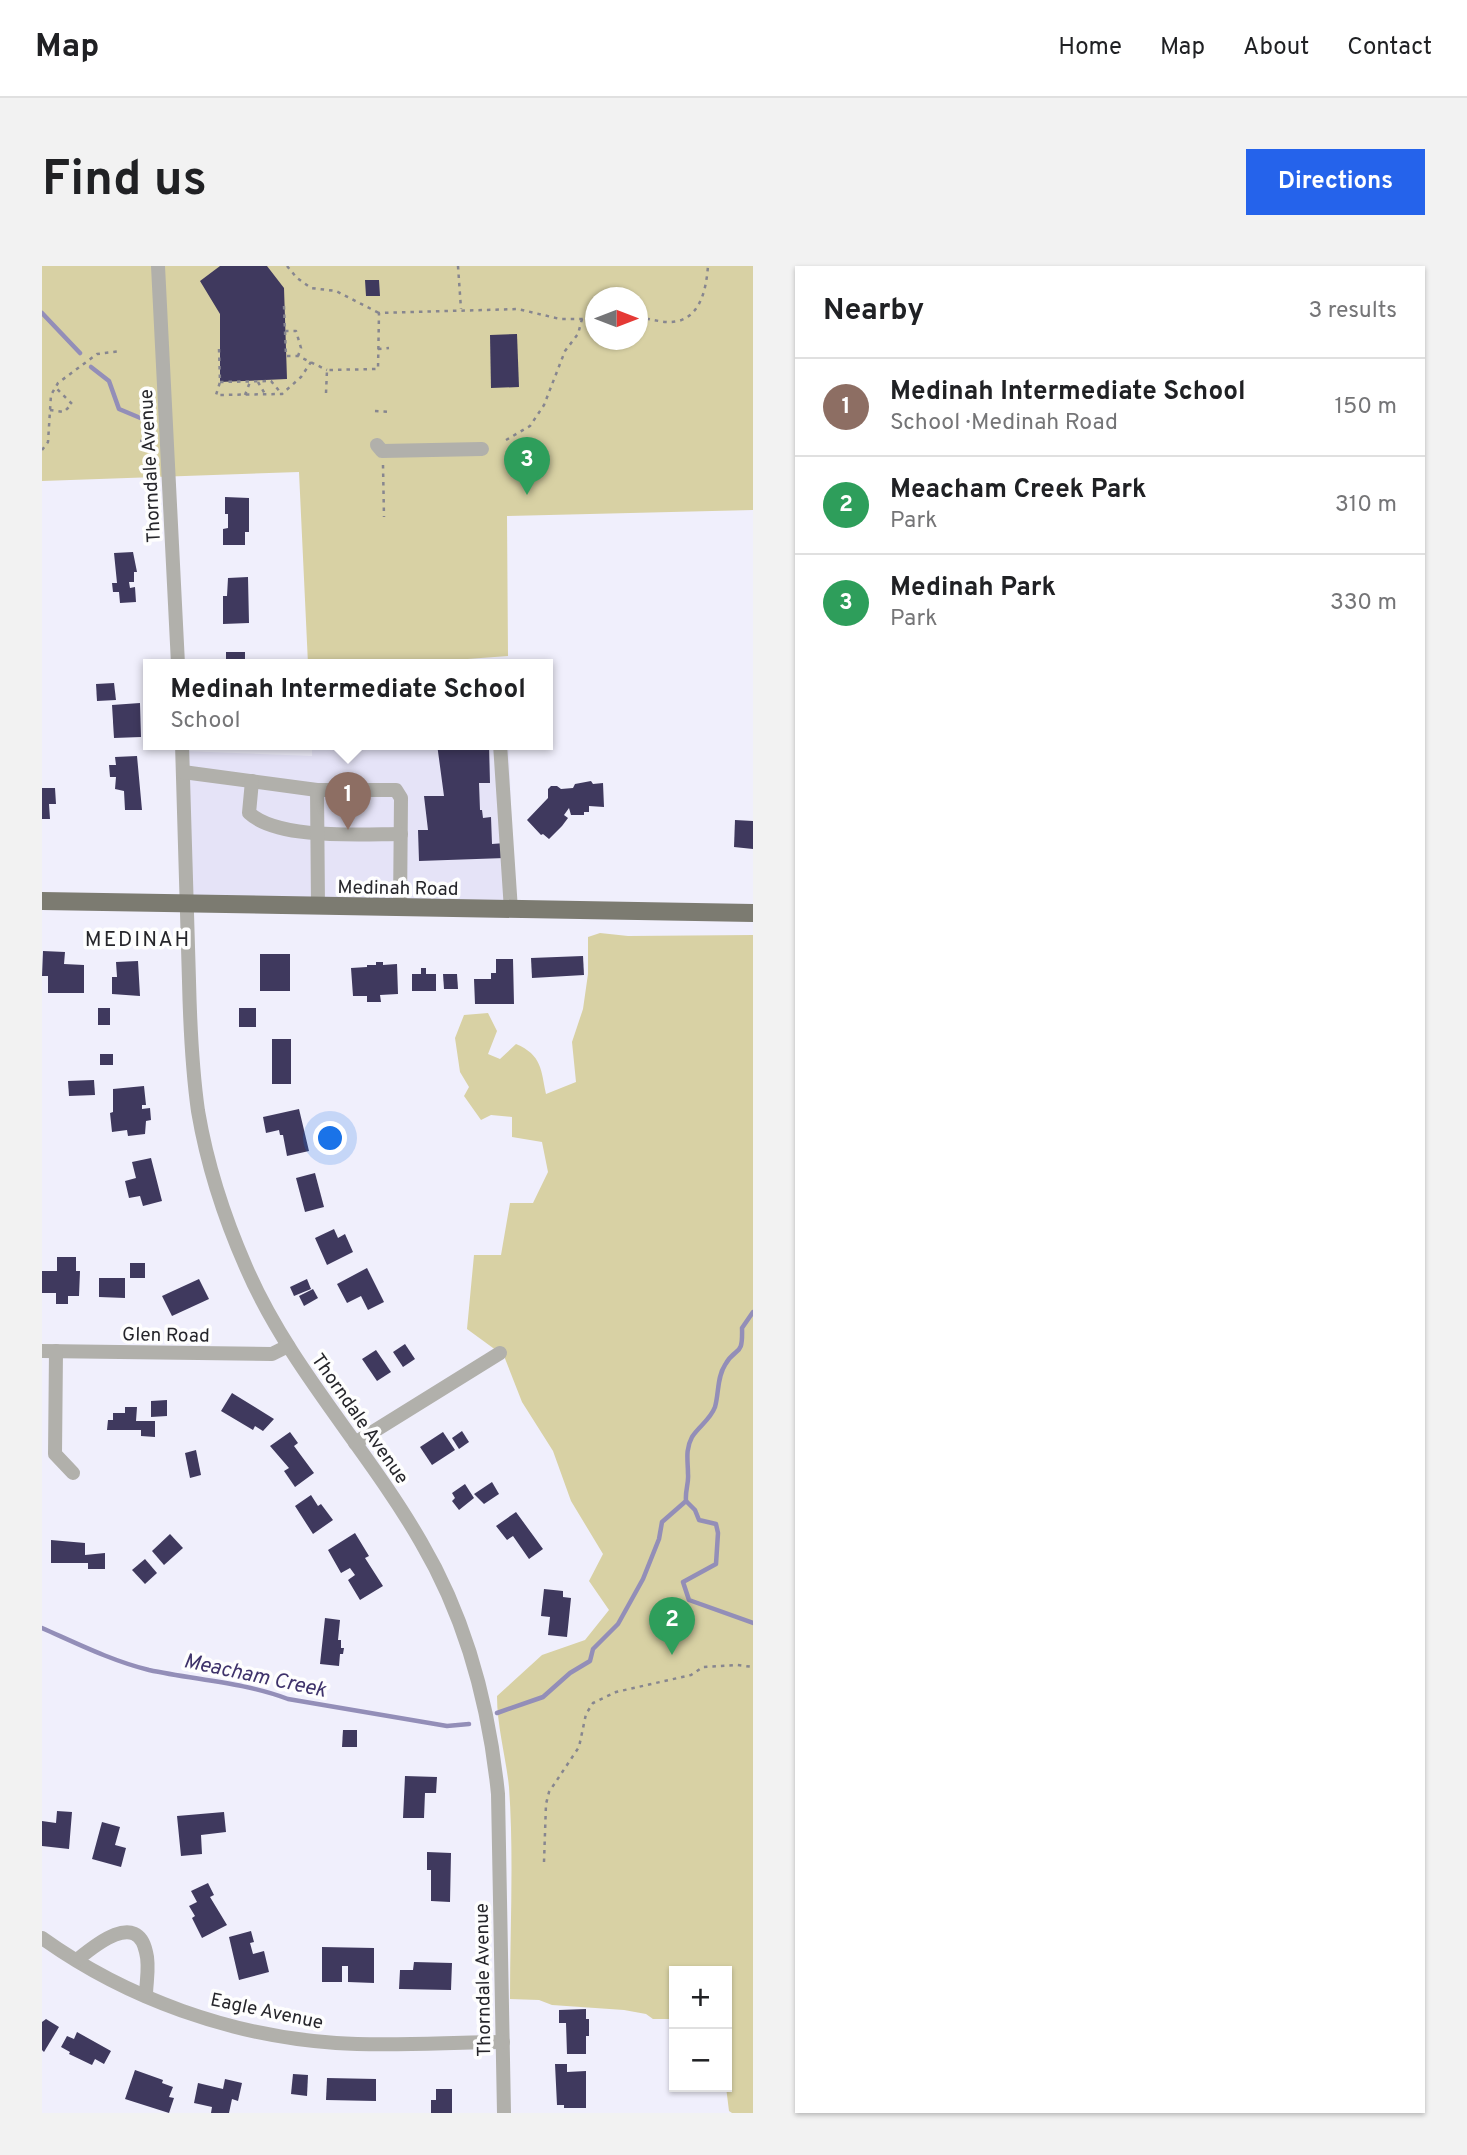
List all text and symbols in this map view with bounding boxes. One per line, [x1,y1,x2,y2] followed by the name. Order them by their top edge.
[35,27,99,69] text: Map
[1058,33,1122,63] text: Home
[1160,33,1205,63] text: Map
[1243,33,1309,63] text: About
[1347,33,1432,63] text: Contact
[1246,149,1425,215] button: Directions
[42,151,207,213] text: Find us
[585,287,648,350] north arrow
[823,293,924,330] text: Nearby
[1308,297,1397,326] text: 3 results
[890,376,1246,409] text: Medinah Intermediate School
[135,388,167,543] street label: Thorndale Avenue
[841,393,851,422] text: 1
[1335,393,1397,422] text: 150 m
[890,409,1118,438] text: School · Medinah Road
[504,437,550,495] pin: 3
[890,474,1147,507] text: Meacham Creek Park
[839,491,853,520] text: 2
[1335,491,1397,520] text: 310 m
[890,507,937,536] text: Park
[890,572,1056,605] text: Medinah Park
[839,589,853,618] text: 3
[1330,589,1397,618] text: 330 m
[890,605,937,634] text: Park
[143,659,553,750] popup
[170,674,526,707] text: Medinah Intermediate School
[170,707,240,736] text: School
[325,772,371,830] pin: 1
[337,876,459,902] street label: Medinah Road
[85,927,191,954] district label: MEDINAH
[313,1121,347,1155] your location
[122,1323,210,1349] street label: Glen Road
[305,1349,413,1489] street label: Thorndale Avenue
[649,1597,695,1655] pin: 2
[181,1648,329,1705] water label: Meacham Creek
[471,1903,497,2057] street label: Thorndale Avenue
[669,1966,732,2092] map controls
[669,1966,732,2029] button: +
[208,1988,325,2036] street label: Eagle Avenue
[669,2029,732,2092] button: −

